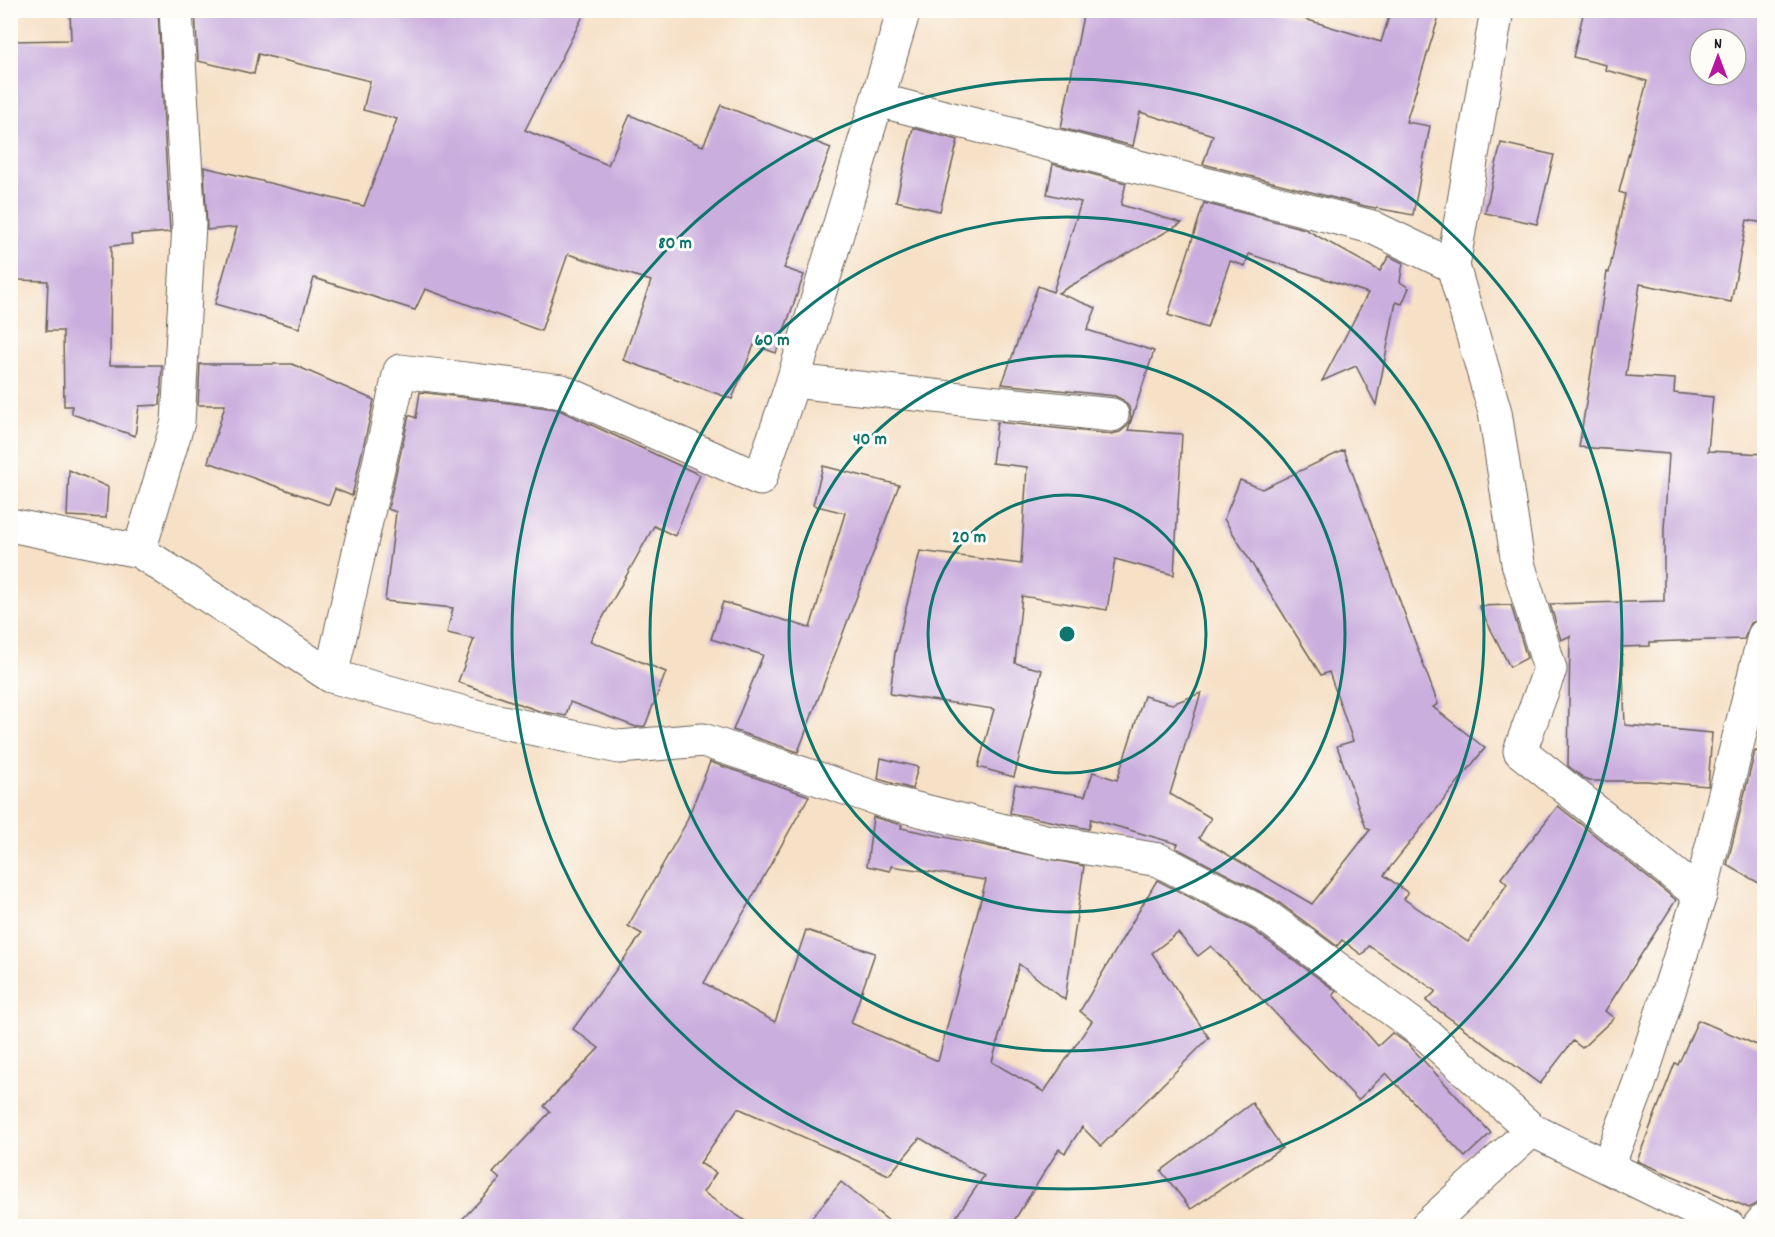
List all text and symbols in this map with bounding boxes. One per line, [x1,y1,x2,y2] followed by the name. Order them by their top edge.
[1688,27,1748,87] north arrow
[1714,33,1722,56] text: N
[658,232,692,257] text: 80 m
[754,329,790,354] text: 60 m
[853,428,887,453] text: 40 m
[952,526,986,551] text: 20 m
[1057,624,1077,644] centre of rings

